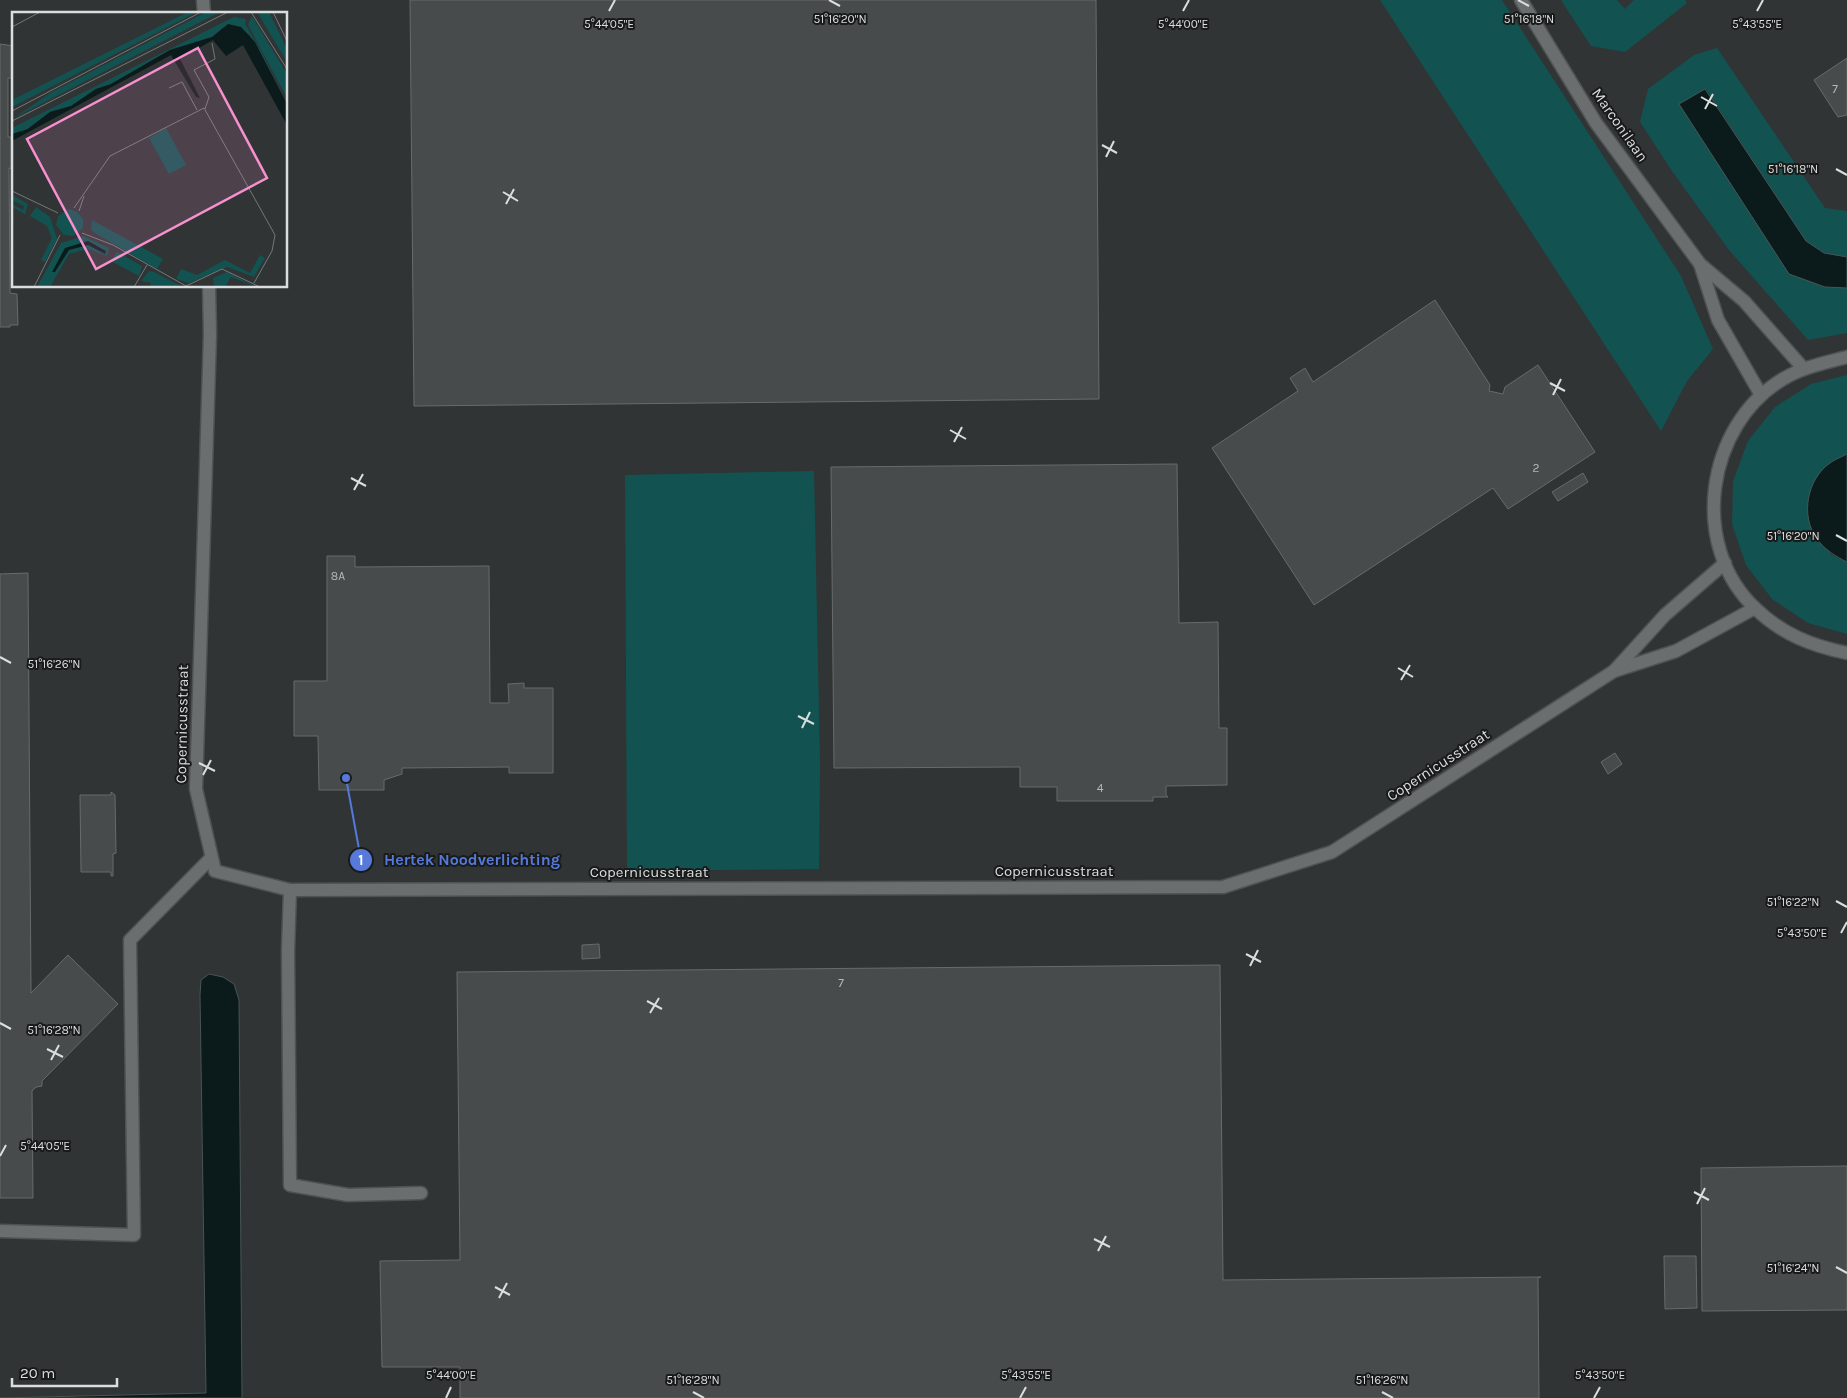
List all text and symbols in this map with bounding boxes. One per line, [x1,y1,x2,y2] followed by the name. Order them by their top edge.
[12,12,288,288] inset map
[813,12,867,26] text: 51°16'20"N
[1504,12,1554,26] text: 51°16'18"N
[584,17,634,31] text: 5°44'05"E
[1158,17,1208,31] text: 5°44'00"E
[1732,17,1782,31] text: 5°43'55"E
[1832,82,1838,96] house number: 7
[1588,85,1652,165] street label: Marconilaan
[1768,162,1818,176] text: 51°16'18"N
[1533,461,1540,475] house number: 2
[1766,529,1820,543] text: 51°16'20"N
[331,569,345,583] house number: 8A
[28,657,80,671] text: 51°16'26"N
[172,664,192,783] street label: Copernicusstraat
[1383,725,1493,805] street label: Copernicusstraat
[1097,781,1104,795] house number: 4
[349,844,570,875] callout: Hertek Noodverlichting
[384,850,560,869] text: Hertek Noodverlichting
[358,851,364,869] text: 1
[995,862,1114,880] street label: Copernicusstraat
[590,863,709,881] street label: Copernicusstraat
[1766,895,1820,909] text: 51°16'22"N
[1777,926,1827,940] text: 5°43'50"E
[838,976,844,990] house number: 7
[27,1023,81,1037] text: 51°16'28"N
[20,1139,70,1153] text: 5°44'05"E
[1767,1261,1819,1275] text: 51°16'24"N
[12,1356,118,1388] scale bar
[20,1364,55,1382] text: 20 m
[426,1368,476,1382] text: 5°44'00"E
[1001,1368,1051,1382] text: 5°43'55"E
[1575,1368,1625,1382] text: 5°43'50"E
[666,1373,720,1387] text: 51°16'28"N
[1356,1373,1408,1387] text: 51°16'26"N

